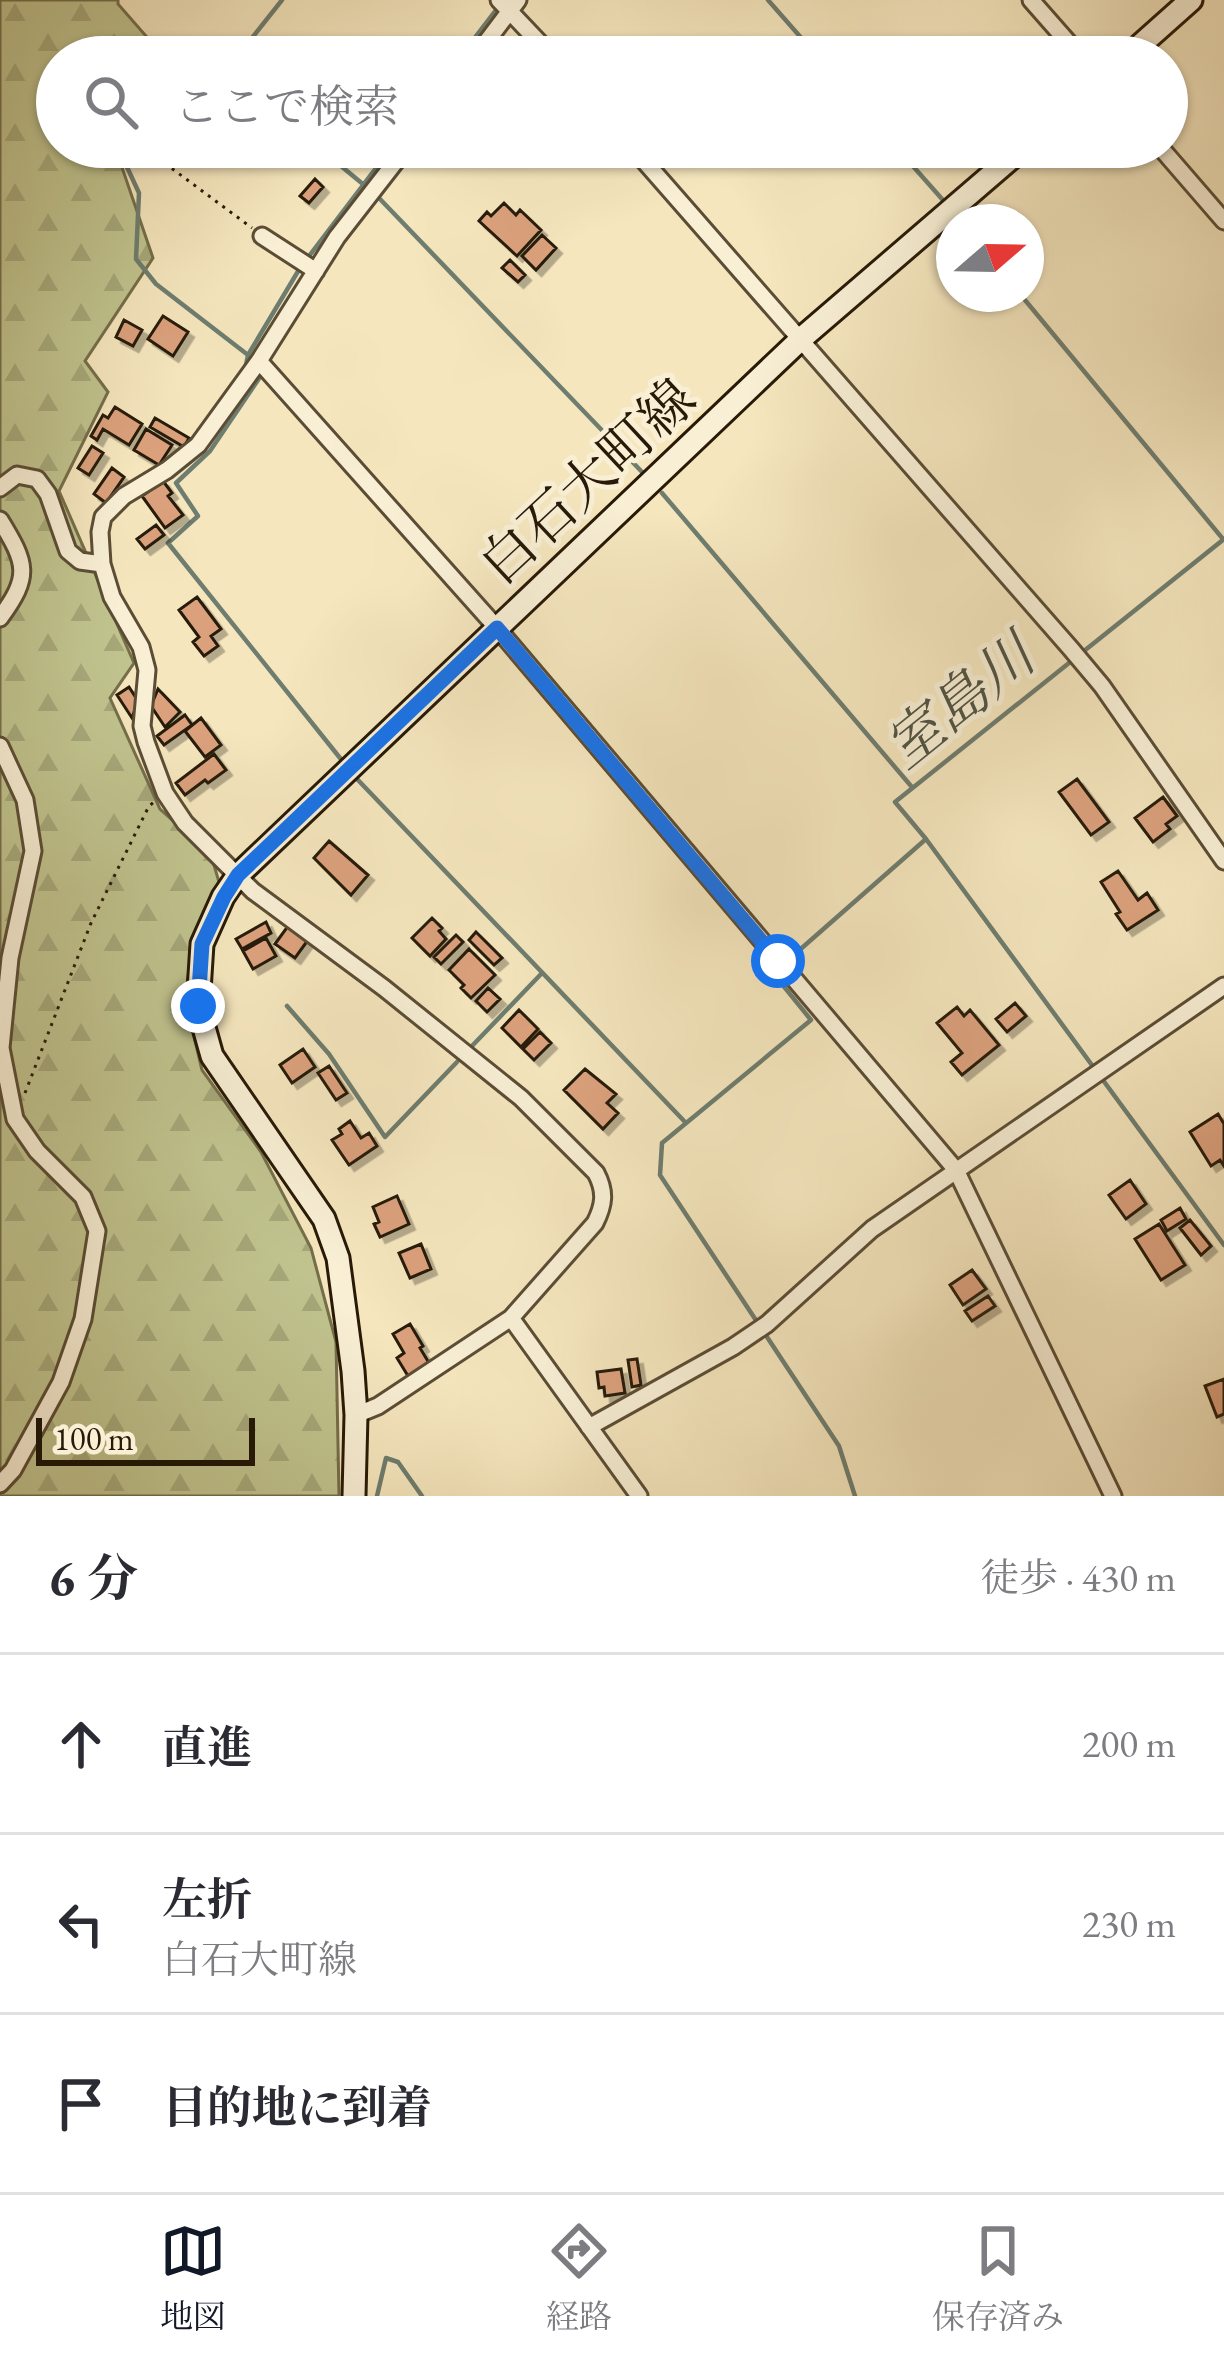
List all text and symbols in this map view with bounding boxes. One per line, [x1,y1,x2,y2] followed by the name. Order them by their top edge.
[36,36,1188,168] search box
[78,69,144,135] icon: search
[174,77,399,135] text: ここで検索
[936,204,1044,312] north arrow
[464,363,710,599] street label: 白石大町線
[869,615,1053,784] water label: 室島川
[751,934,805,988] route start
[171,979,225,1033] route end
[36,1412,255,1465] scale bar
[54,1417,134,1460] text: 100 m
[48,1545,138,1611] text: 6 分
[980,1552,1176,1603] text: 徒歩 · 430 m
[48,1711,114,1777] icon: ahead
[162,1718,252,1776] text: 直進
[1082,1718,1176,1769] text: 200 m
[162,1870,252,1928] text: 左折
[48,1891,114,1957] icon: left
[1082,1898,1176,1949] text: 230 m
[162,1934,357,1985] text: 白石大町線
[48,2071,114,2137] icon: arrive
[162,2078,432,2136] text: 目的地に到着
[160,2218,226,2338] tab: 地図
[546,2218,612,2338] tab: 経路
[932,2218,1064,2338] tab: 保存済み

